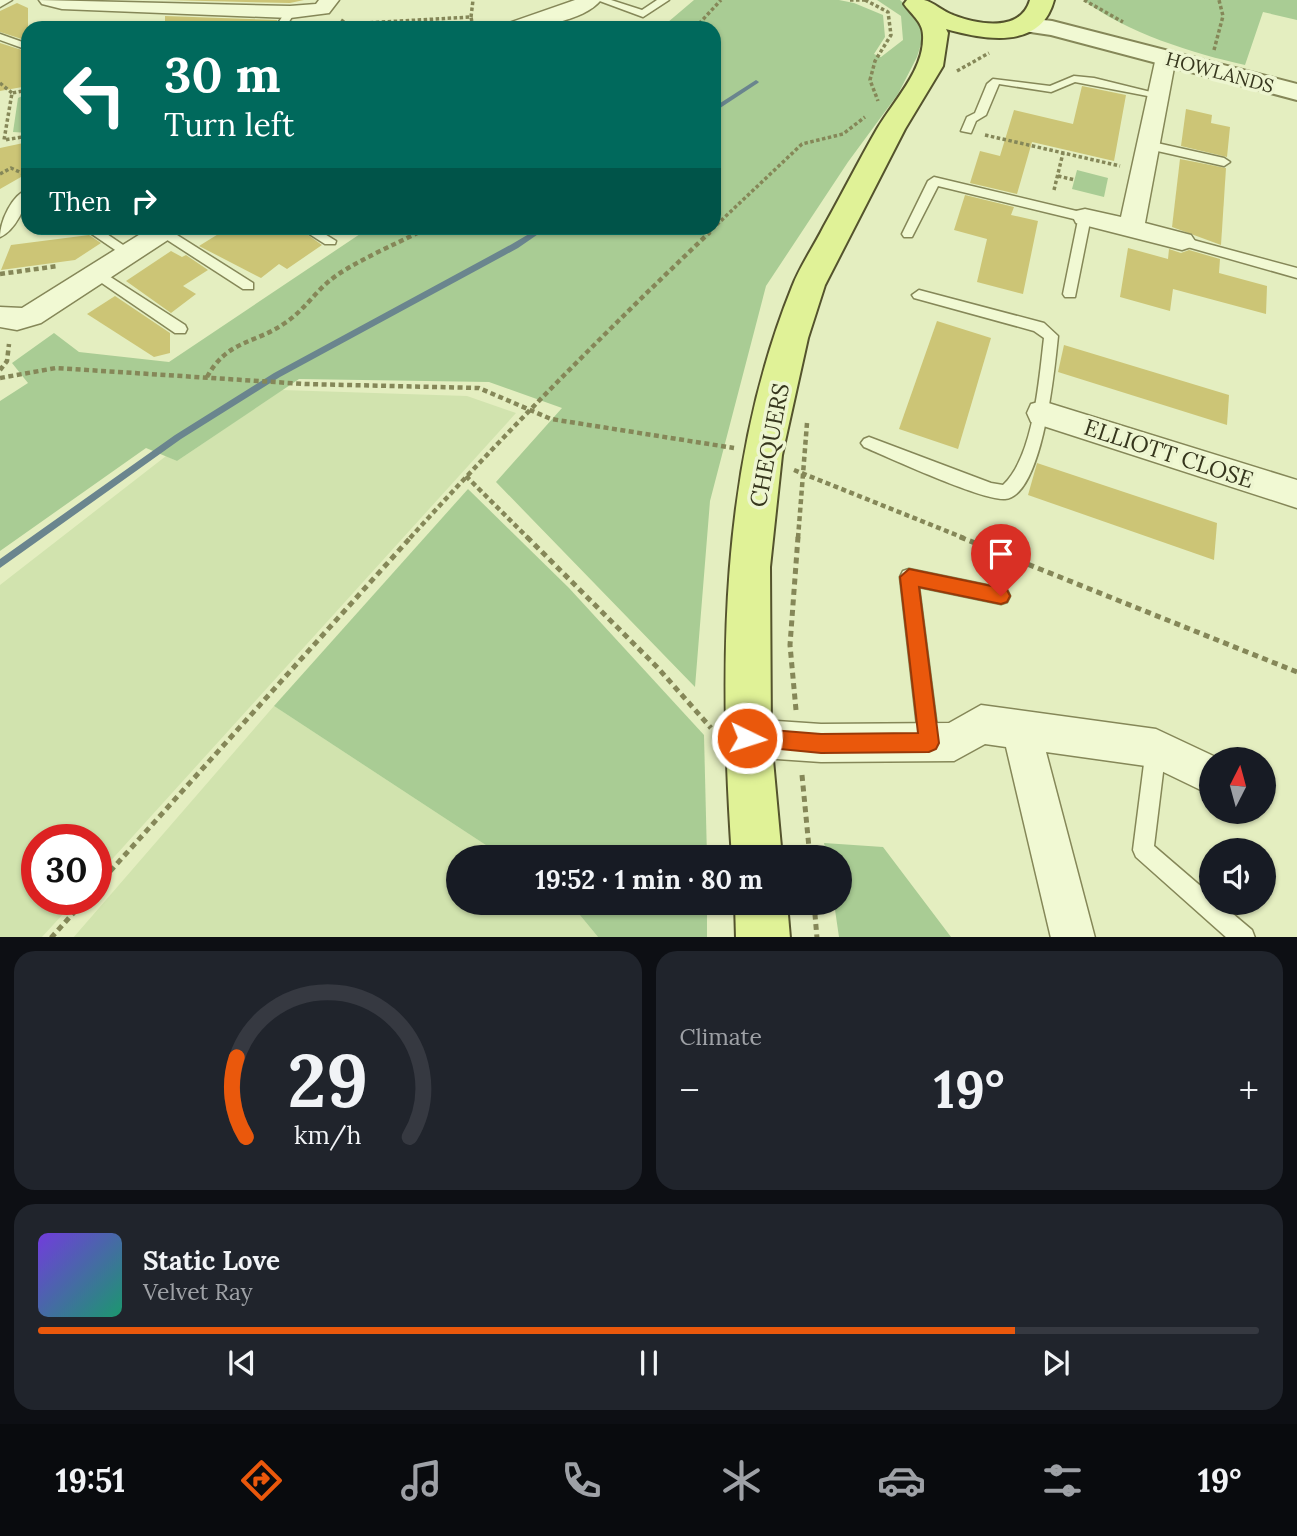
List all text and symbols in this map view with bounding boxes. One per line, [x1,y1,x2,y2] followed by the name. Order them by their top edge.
[164,43,281,105] text: 30 m
[1163,46,1277,98] street label: HOWLANDS
[49,49,140,140] icon: left
[164,104,294,145] text: Turn left
[125,182,163,220] icon: right
[49,185,111,218] text: Then
[743,381,795,509] street label: CHEQUERS
[1081,412,1257,494] street label: ELLIOTT CLOSE
[971,524,1031,596] pin
[982,535,1020,573] icon: arrive
[710,701,784,775] position arrow
[1199,747,1276,824] north arrow
[1199,747,1276,915] map controls
[21,824,112,915] speed limit sign: 30
[1199,838,1276,915] button: sound
[535,863,763,896] text: 19:52 · 1 min · 80 m
[680,1022,762,1051] text: Climate
[287,1034,368,1127] text: 29
[934,1056,1005,1122] text: 19°
[680,1066,700,1114] text: −
[1239,1066,1259,1114] text: +
[294,1118,362,1150] text: km/h
[143,1244,280,1277] text: Static Love
[143,1277,253,1306] text: Velvet Ray
[223,1344,261,1382] icon: previous
[630,1344,668,1382] icon: pause
[1037,1344,1075,1382] icon: next
[237,1456,286,1505] icon: directions
[397,1456,446,1505] icon: music
[557,1456,606,1505] icon: phone
[717,1456,766,1505] icon: climate
[877,1456,926,1505] icon: car
[1038,1456,1087,1505] icon: filters
[56,1460,125,1501] text: 19:51
[1198,1460,1241,1501] text: 19°

